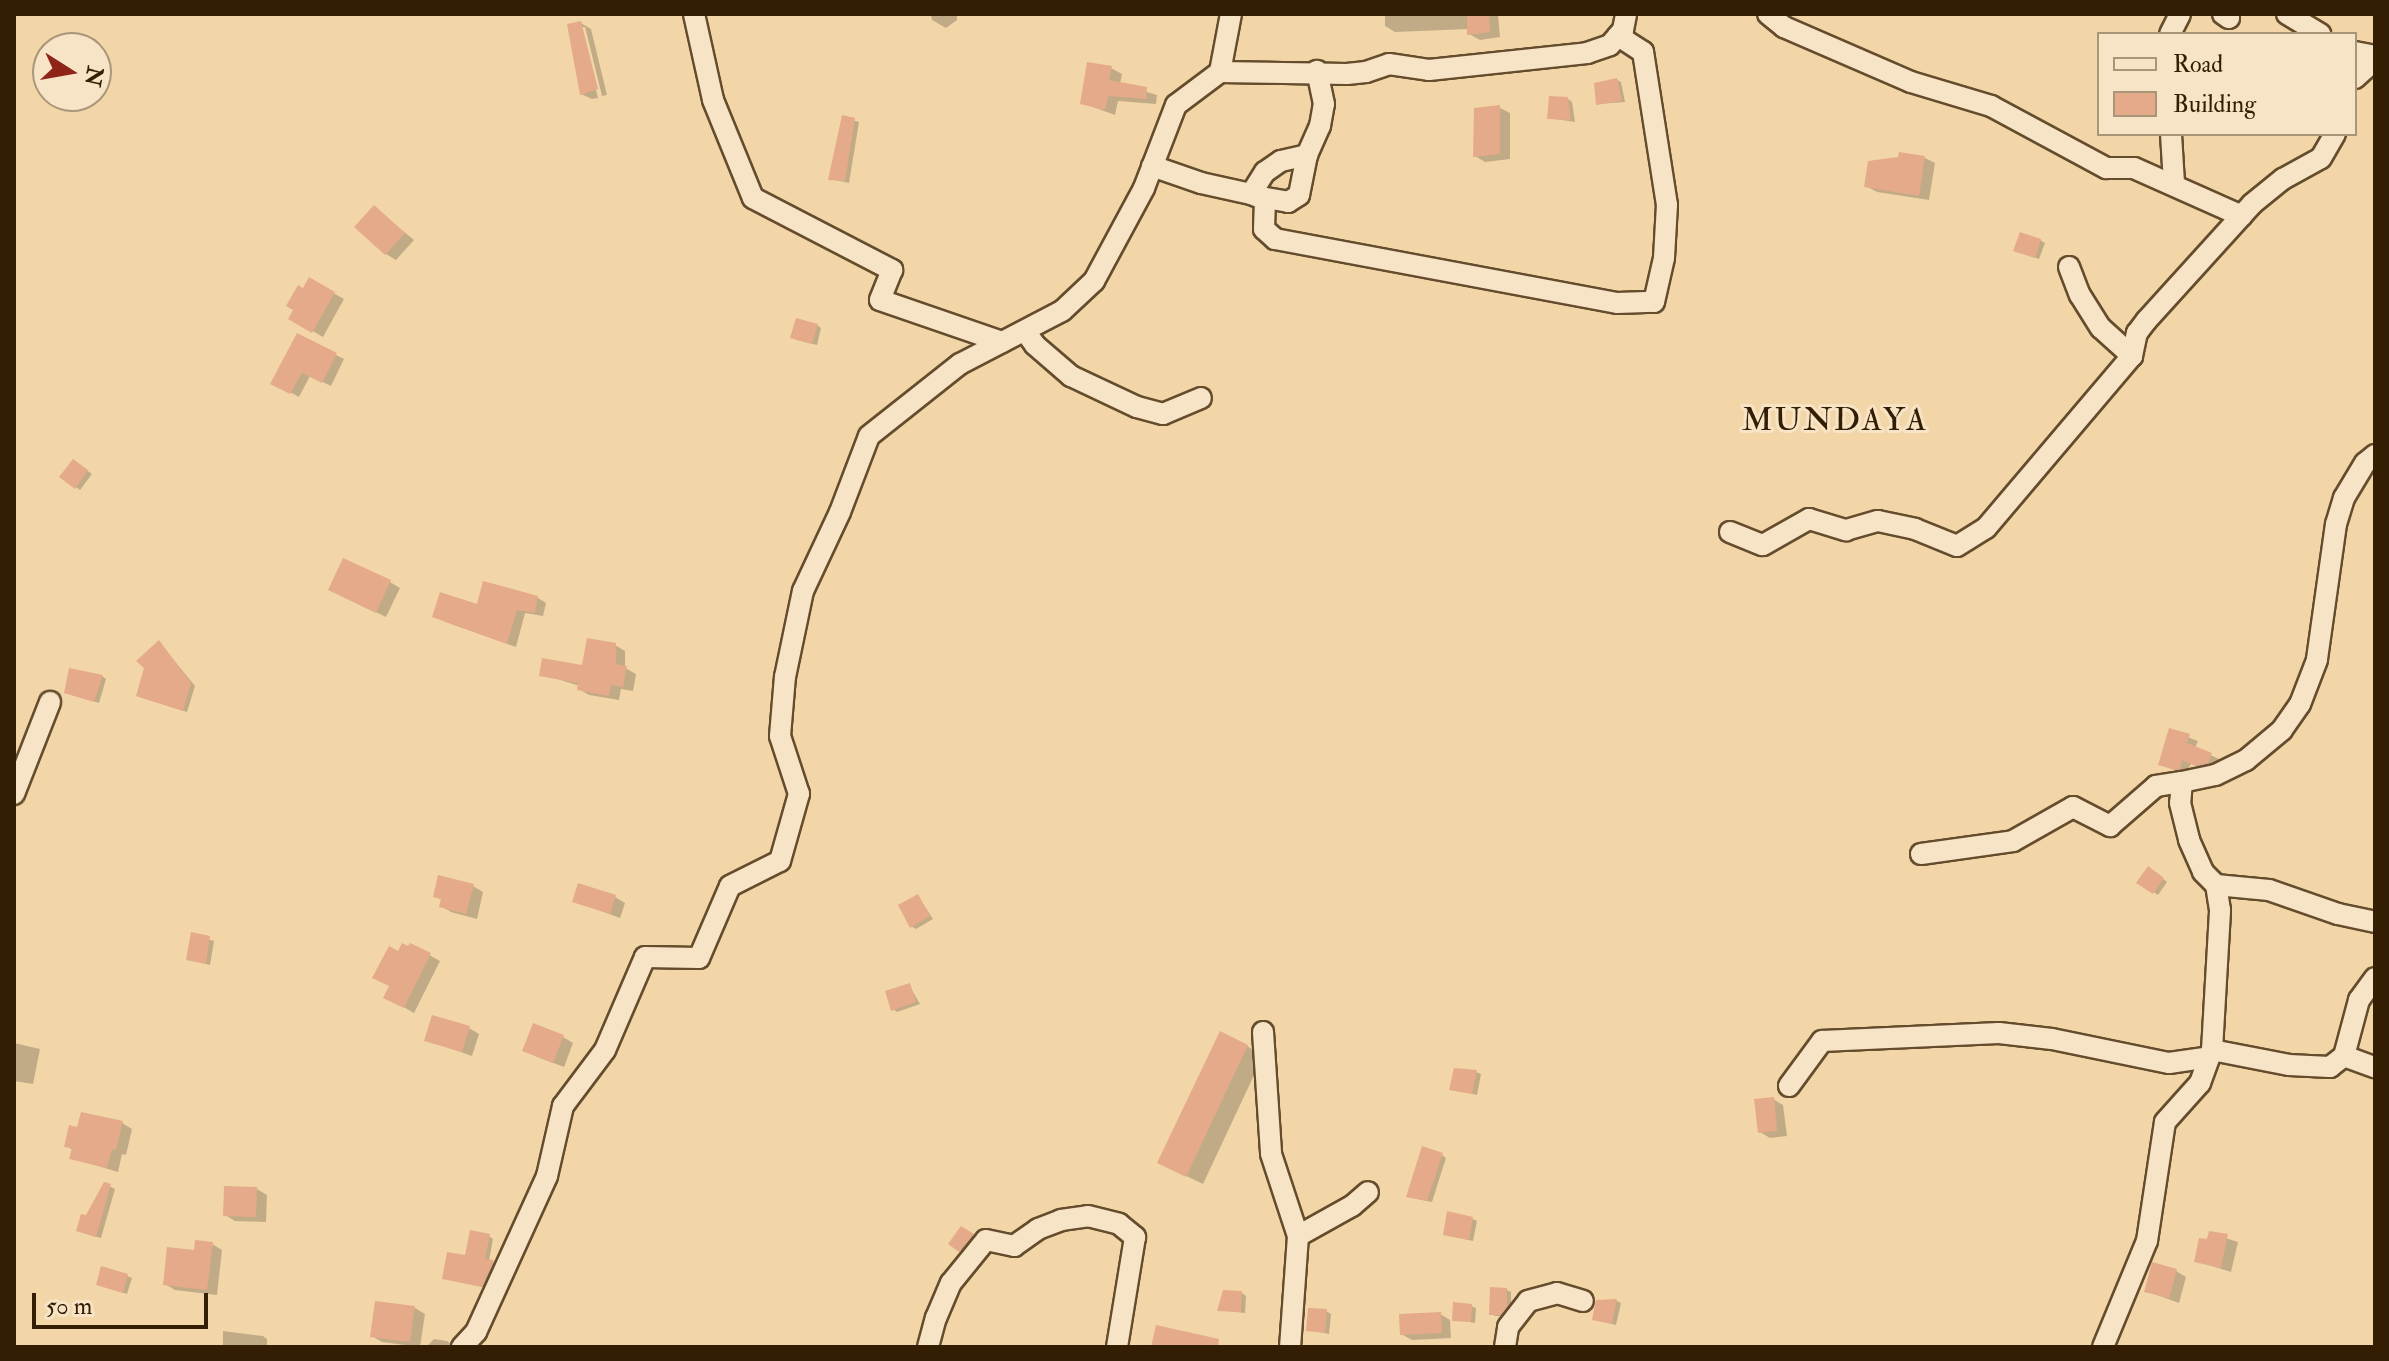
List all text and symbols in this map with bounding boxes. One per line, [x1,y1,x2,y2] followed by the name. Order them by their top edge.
[32,32,112,112] north arrow
[2097,32,2357,136] legend
[2173,49,2223,80] text: Road
[78,64,109,89] text: N
[2173,89,2256,120] text: Building
[1742,401,1928,439] district label: MUNDAYA
[36,1277,212,1327] scale bar
[46,1291,92,1322] text: 50 m

